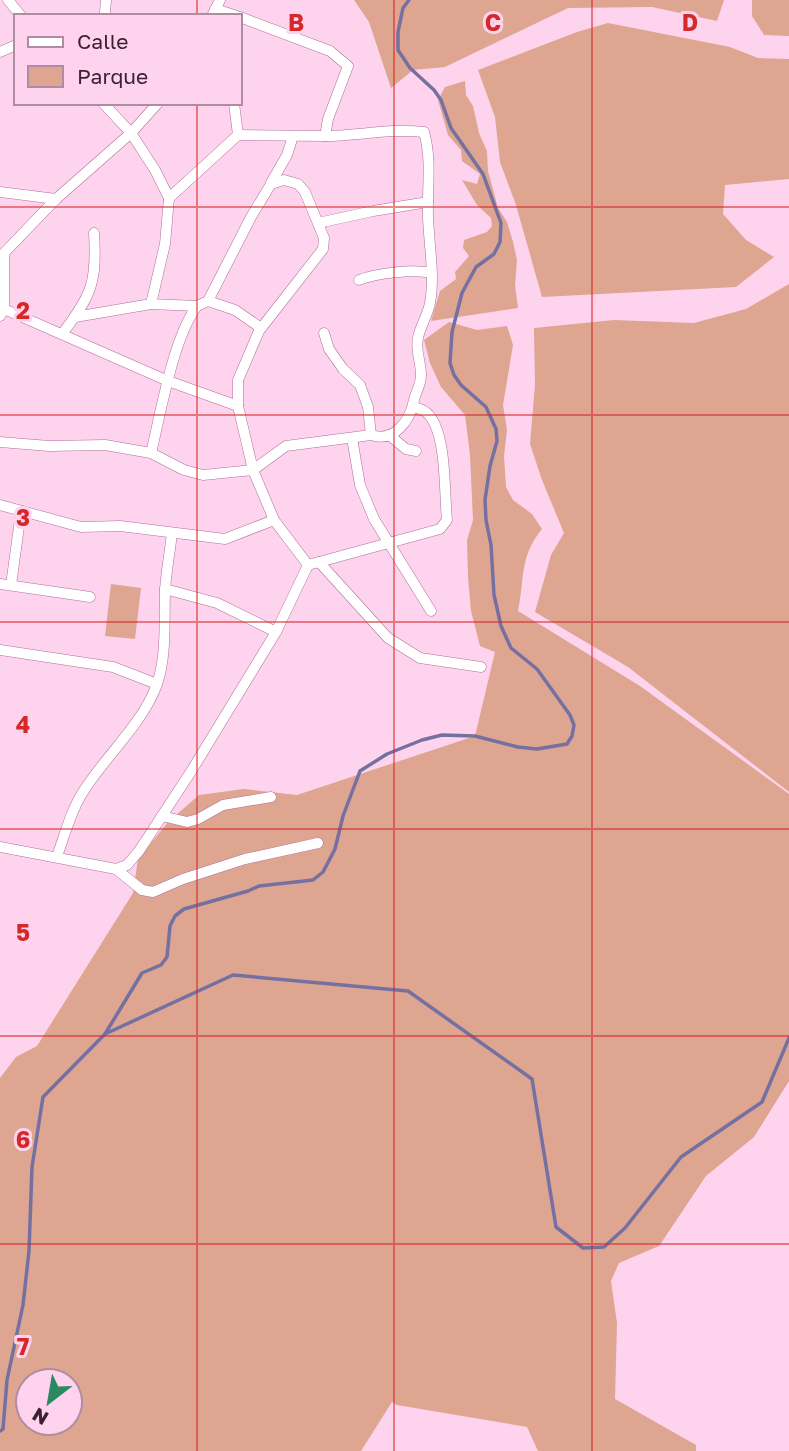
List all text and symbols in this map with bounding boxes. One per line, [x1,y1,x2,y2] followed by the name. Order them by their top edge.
[288,8,304,36] text: B
[485,8,501,36] text: C
[682,8,698,36] text: D
[14,14,242,105] legend
[77,28,129,54] text: Calle
[77,63,148,89] text: Parque
[16,296,30,324] text: 2
[16,503,30,531] text: 3
[16,710,30,738] text: 4
[16,918,30,946] text: 5
[16,1125,30,1153] text: 6
[17,1332,29,1360] text: 7
[14,1367,84,1437] north arrow
[28,1403,52,1431] text: N

